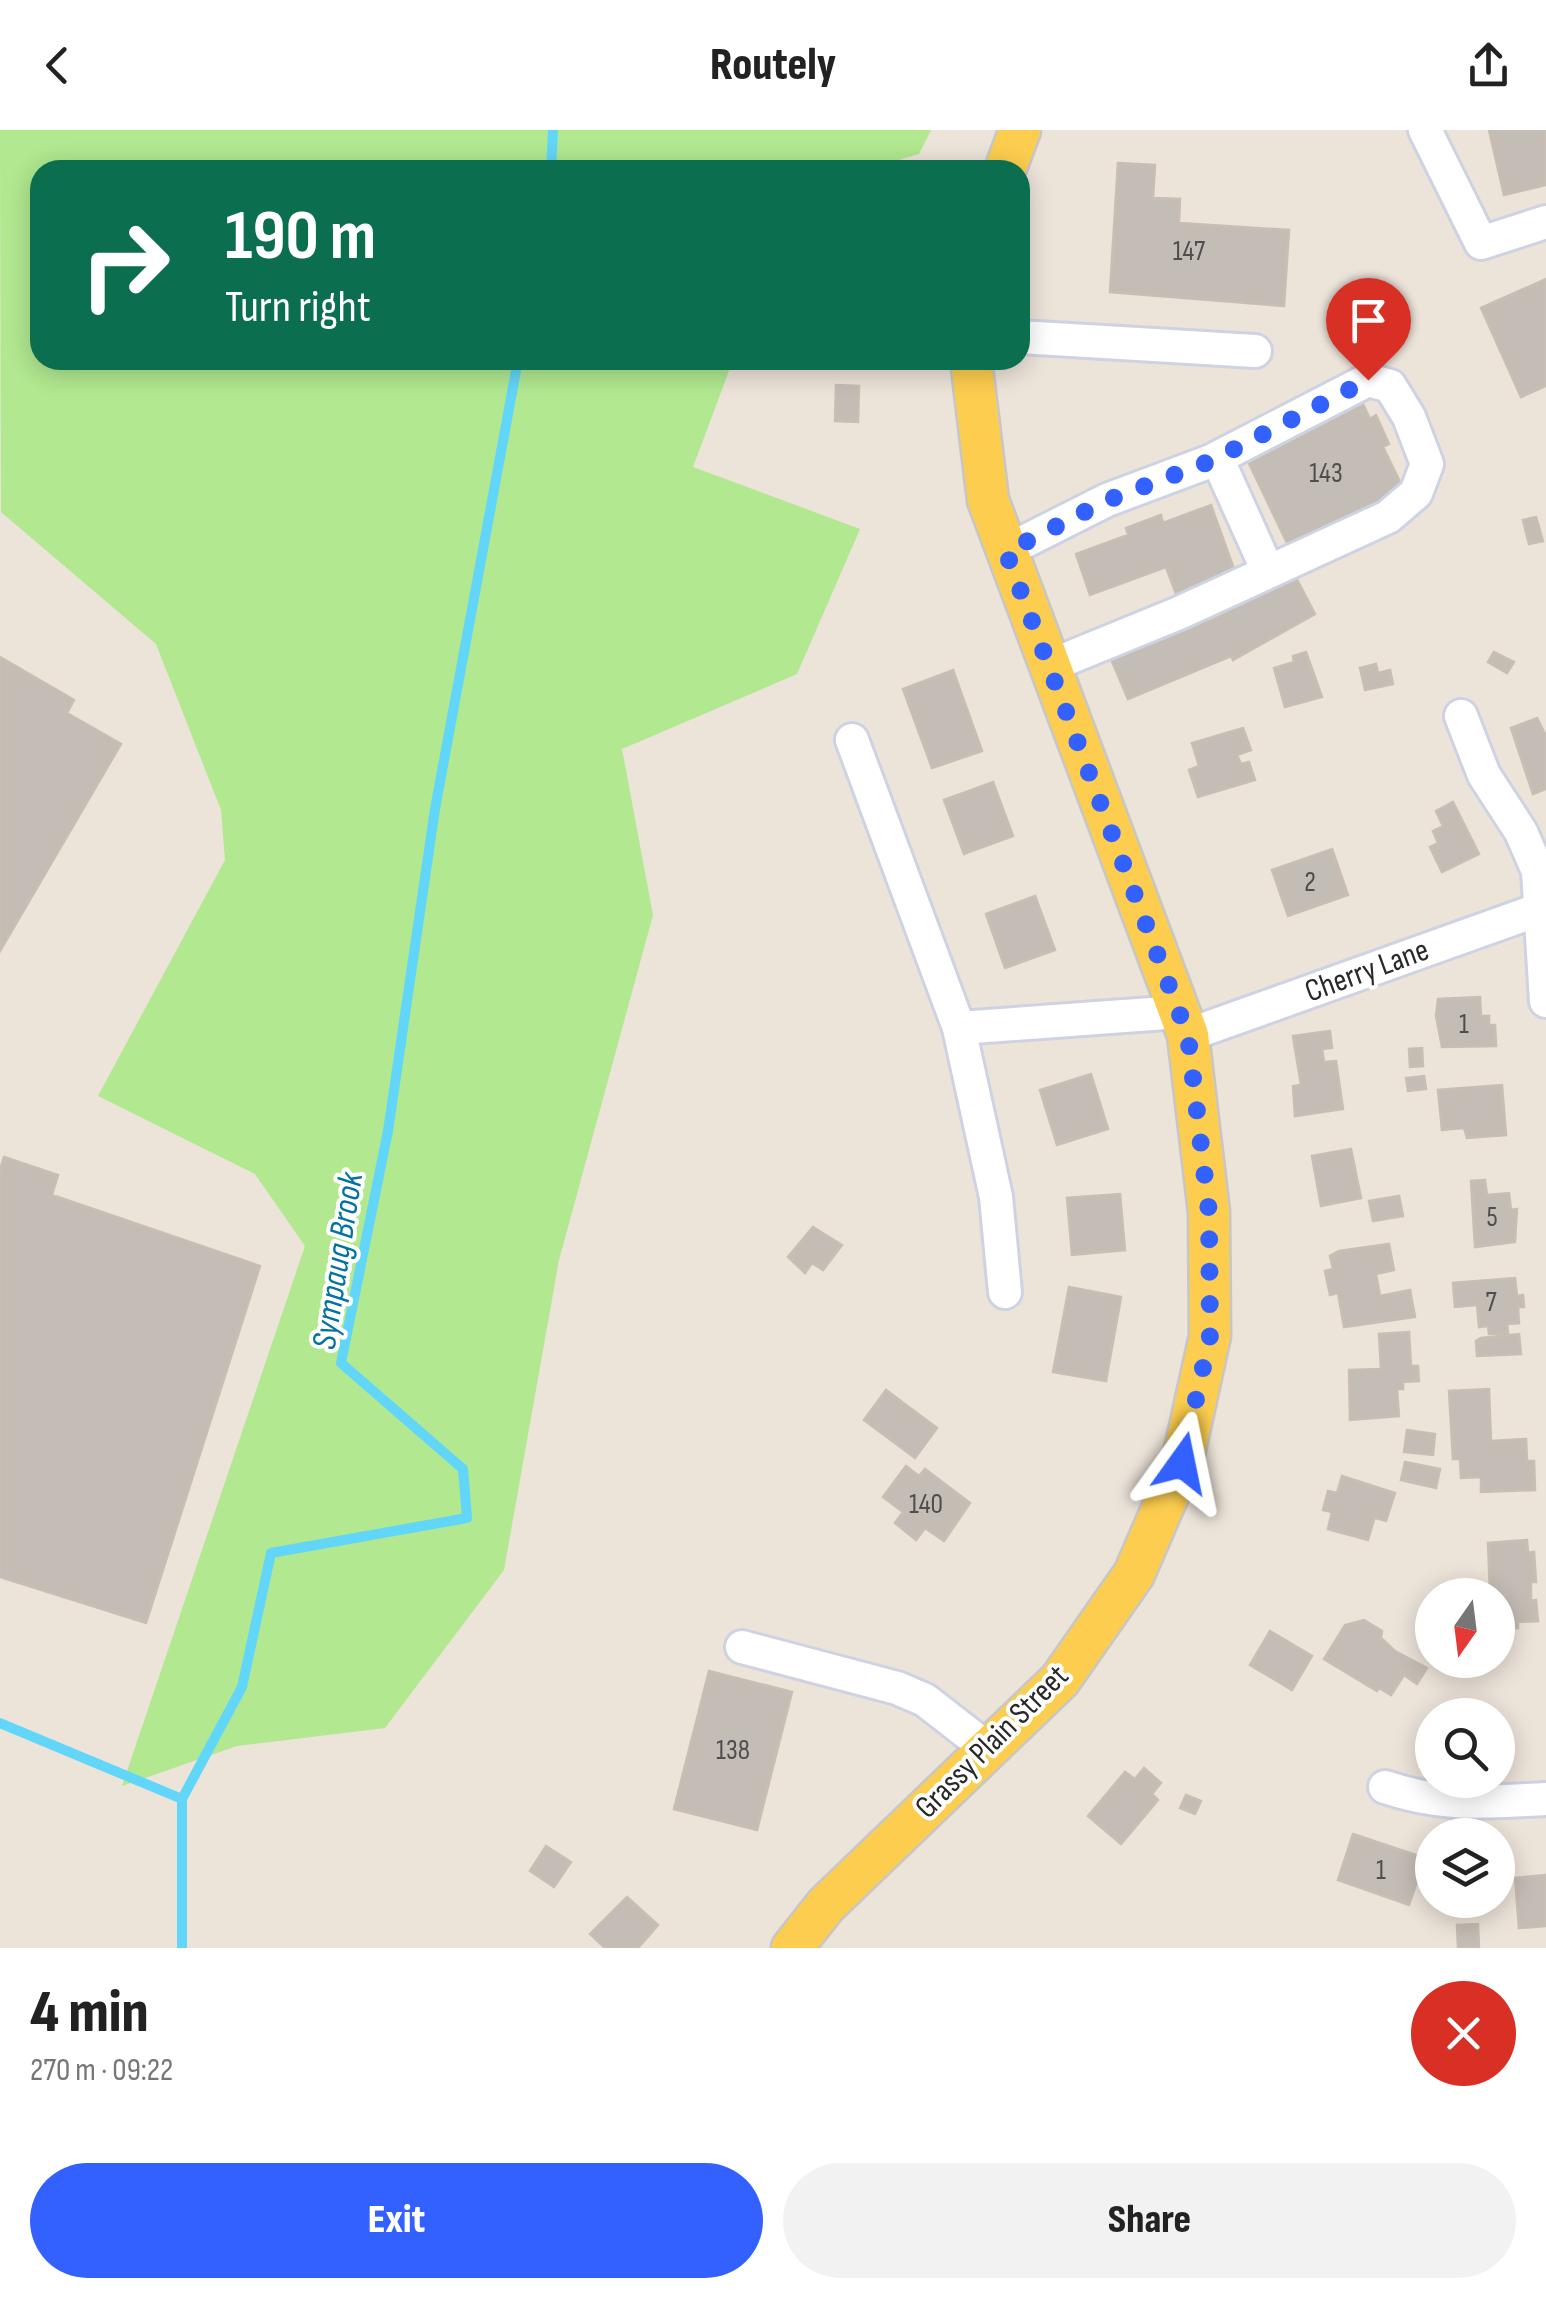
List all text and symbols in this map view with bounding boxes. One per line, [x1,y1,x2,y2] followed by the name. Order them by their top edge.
[30,38,85,93] icon: back
[710,38,836,93] text: Routely
[1461,38,1516,93] icon: share
[225,195,376,279] text: 190 m
[60,200,190,330] icon: right
[1173,235,1205,268] house number: 147
[1326,278,1411,381] pin
[225,280,371,335] text: Turn right
[1341,293,1396,348] icon: arrive
[1309,457,1343,490] house number: 143
[1304,866,1316,899] house number: 2
[1300,931,1434,1011] street label: Cherry Lane
[1459,1008,1469,1041] house number: 1
[303,1169,373,1352] water label: Sympaug Brook
[1486,1201,1498,1234] house number: 5
[1485,1286,1497,1319] house number: 7
[1130,1411,1234,1515] position arrow
[909,1488,943,1521] house number: 140
[1415,1578,1515,1678] north arrow
[1415,1578,1515,1918] map controls
[907,1657,1077,1827] street label: Grassy Plain Street
[1415,1698,1515,1798] button: search
[716,1734,750,1767] house number: 138
[1415,1818,1515,1918] button: layers
[1376,1854,1386,1887] house number: 1
[30,1977,149,2049] text: 4 min
[1411,1981,1516,2086] button: close
[30,2051,173,2090] text: 270 m · 09:22
[30,2163,763,2278] button: Exit
[783,2163,1516,2278] button: Share

